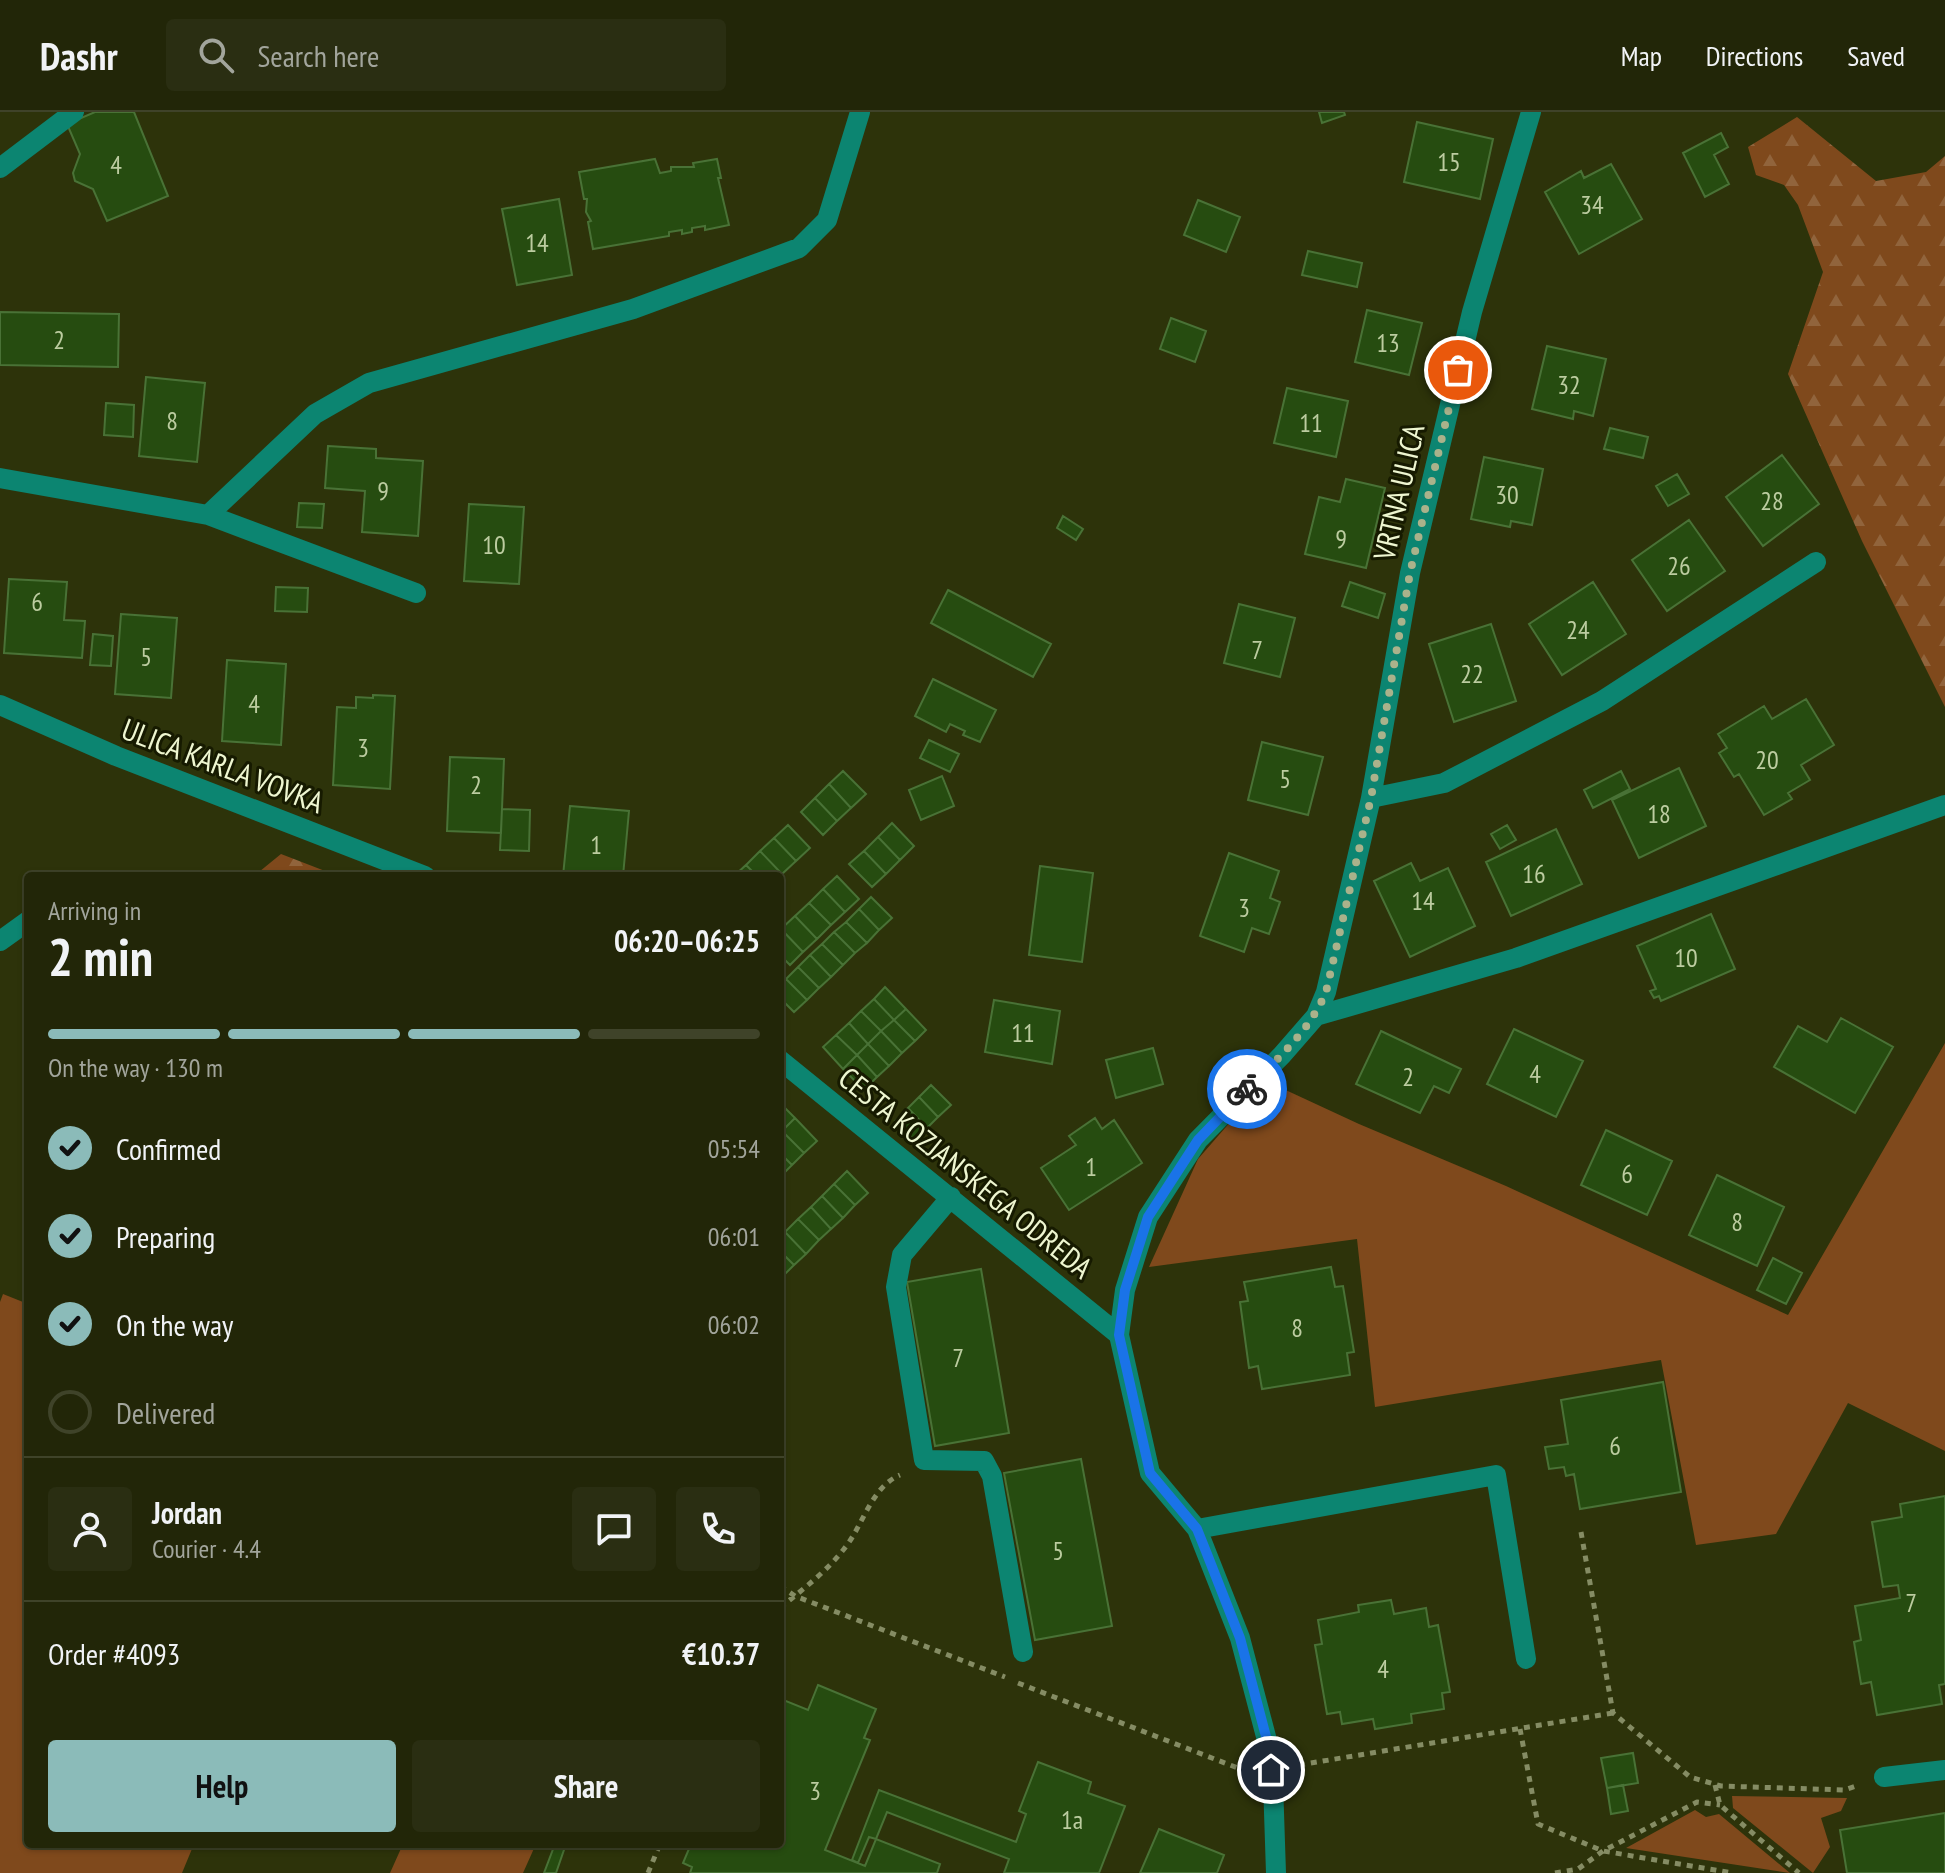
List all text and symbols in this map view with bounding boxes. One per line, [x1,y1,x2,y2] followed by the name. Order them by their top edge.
[166,19,726,91] search box
[40,31,118,80] text: Dashr
[194,33,238,77] icon: search
[258,36,379,75] text: Search here
[1621,37,1662,74] text: Map
[1706,37,1803,74] text: Directions
[1847,37,1905,74] text: Saved
[1437,145,1461,178] house number: 15
[110,148,122,181] house number: 4
[1580,188,1604,221] house number: 34
[525,226,549,259] house number: 14
[53,323,65,356] house number: 2
[1376,326,1400,359] house number: 13
[1424,336,1492,404] pin
[1436,348,1480,392] icon: bag
[1557,368,1581,401] house number: 32
[166,404,178,437] house number: 8
[1299,406,1323,439] house number: 11
[1363,419,1433,565] street label: VRTNA ULICA
[377,474,389,507] house number: 9
[1495,478,1519,511] house number: 30
[1760,484,1784,517] house number: 28
[1335,522,1347,555] house number: 9
[482,528,506,561] house number: 10
[1667,549,1691,582] house number: 26
[31,585,43,618] house number: 6
[1566,613,1590,646] house number: 24
[1251,633,1263,666] house number: 7
[140,640,152,673] house number: 5
[1460,657,1484,690] house number: 22
[248,687,260,720] house number: 4
[117,709,330,822] street label: ULICA KARLA VOVKA
[357,731,369,764] house number: 3
[1755,743,1779,776] house number: 20
[1279,762,1291,795] house number: 5
[470,768,482,801] house number: 2
[1647,797,1671,830] house number: 18
[590,828,602,861] house number: 1
[1522,857,1546,890] house number: 16
[1411,884,1435,917] house number: 14
[1238,891,1250,924] house number: 3
[48,894,141,927] text: Arriving in
[614,921,760,960] text: 06:20–06:25
[48,923,153,990] text: 2 min
[1674,941,1698,974] house number: 10
[1011,1016,1035,1049] house number: 11
[1207,1049,1287,1129] courier
[48,1051,223,1084] text: On the way · 130 m
[1529,1057,1541,1090] house number: 4
[831,1058,1101,1287] street label: CESTA KOZJANSKEGA ODREDA
[1402,1060,1414,1093] house number: 2
[1225,1067,1269,1111] icon: bike
[48,1126,92,1170] icon: check
[116,1129,221,1168] text: Confirmed
[708,1132,760,1165] text: 05:54
[1085,1150,1097,1183] house number: 1
[1621,1157,1633,1190] house number: 6
[1731,1205,1743,1238] house number: 8
[48,1214,92,1258] icon: check
[116,1217,215,1256] text: Preparing
[708,1220,760,1253] text: 06:01
[48,1302,92,1346] icon: check
[116,1305,233,1344] text: On the way
[708,1308,760,1341] text: 06:02
[1291,1311,1303,1344] house number: 8
[952,1341,964,1374] house number: 7
[116,1393,215,1432] text: Delivered
[1609,1429,1621,1462] house number: 6
[48,1487,132,1571] button: person
[572,1487,656,1571] button: chat
[676,1487,760,1571] button: phone
[152,1493,222,1532] text: Jordan
[152,1532,261,1565] text: Courier · 4.4
[1052,1534,1064,1567] house number: 5
[1905,1586,1917,1619] house number: 7
[48,1634,180,1673] text: Order #4093
[682,1634,760,1673] text: €10.37
[1377,1652,1389,1685] house number: 4
[1237,1736,1305,1804] pin
[48,1740,396,1832] button: Help
[412,1740,760,1832] button: Share
[1249,1748,1293,1792] icon: home
[809,1774,821,1807] house number: 3
[1061,1803,1083,1836] house number: 1a

